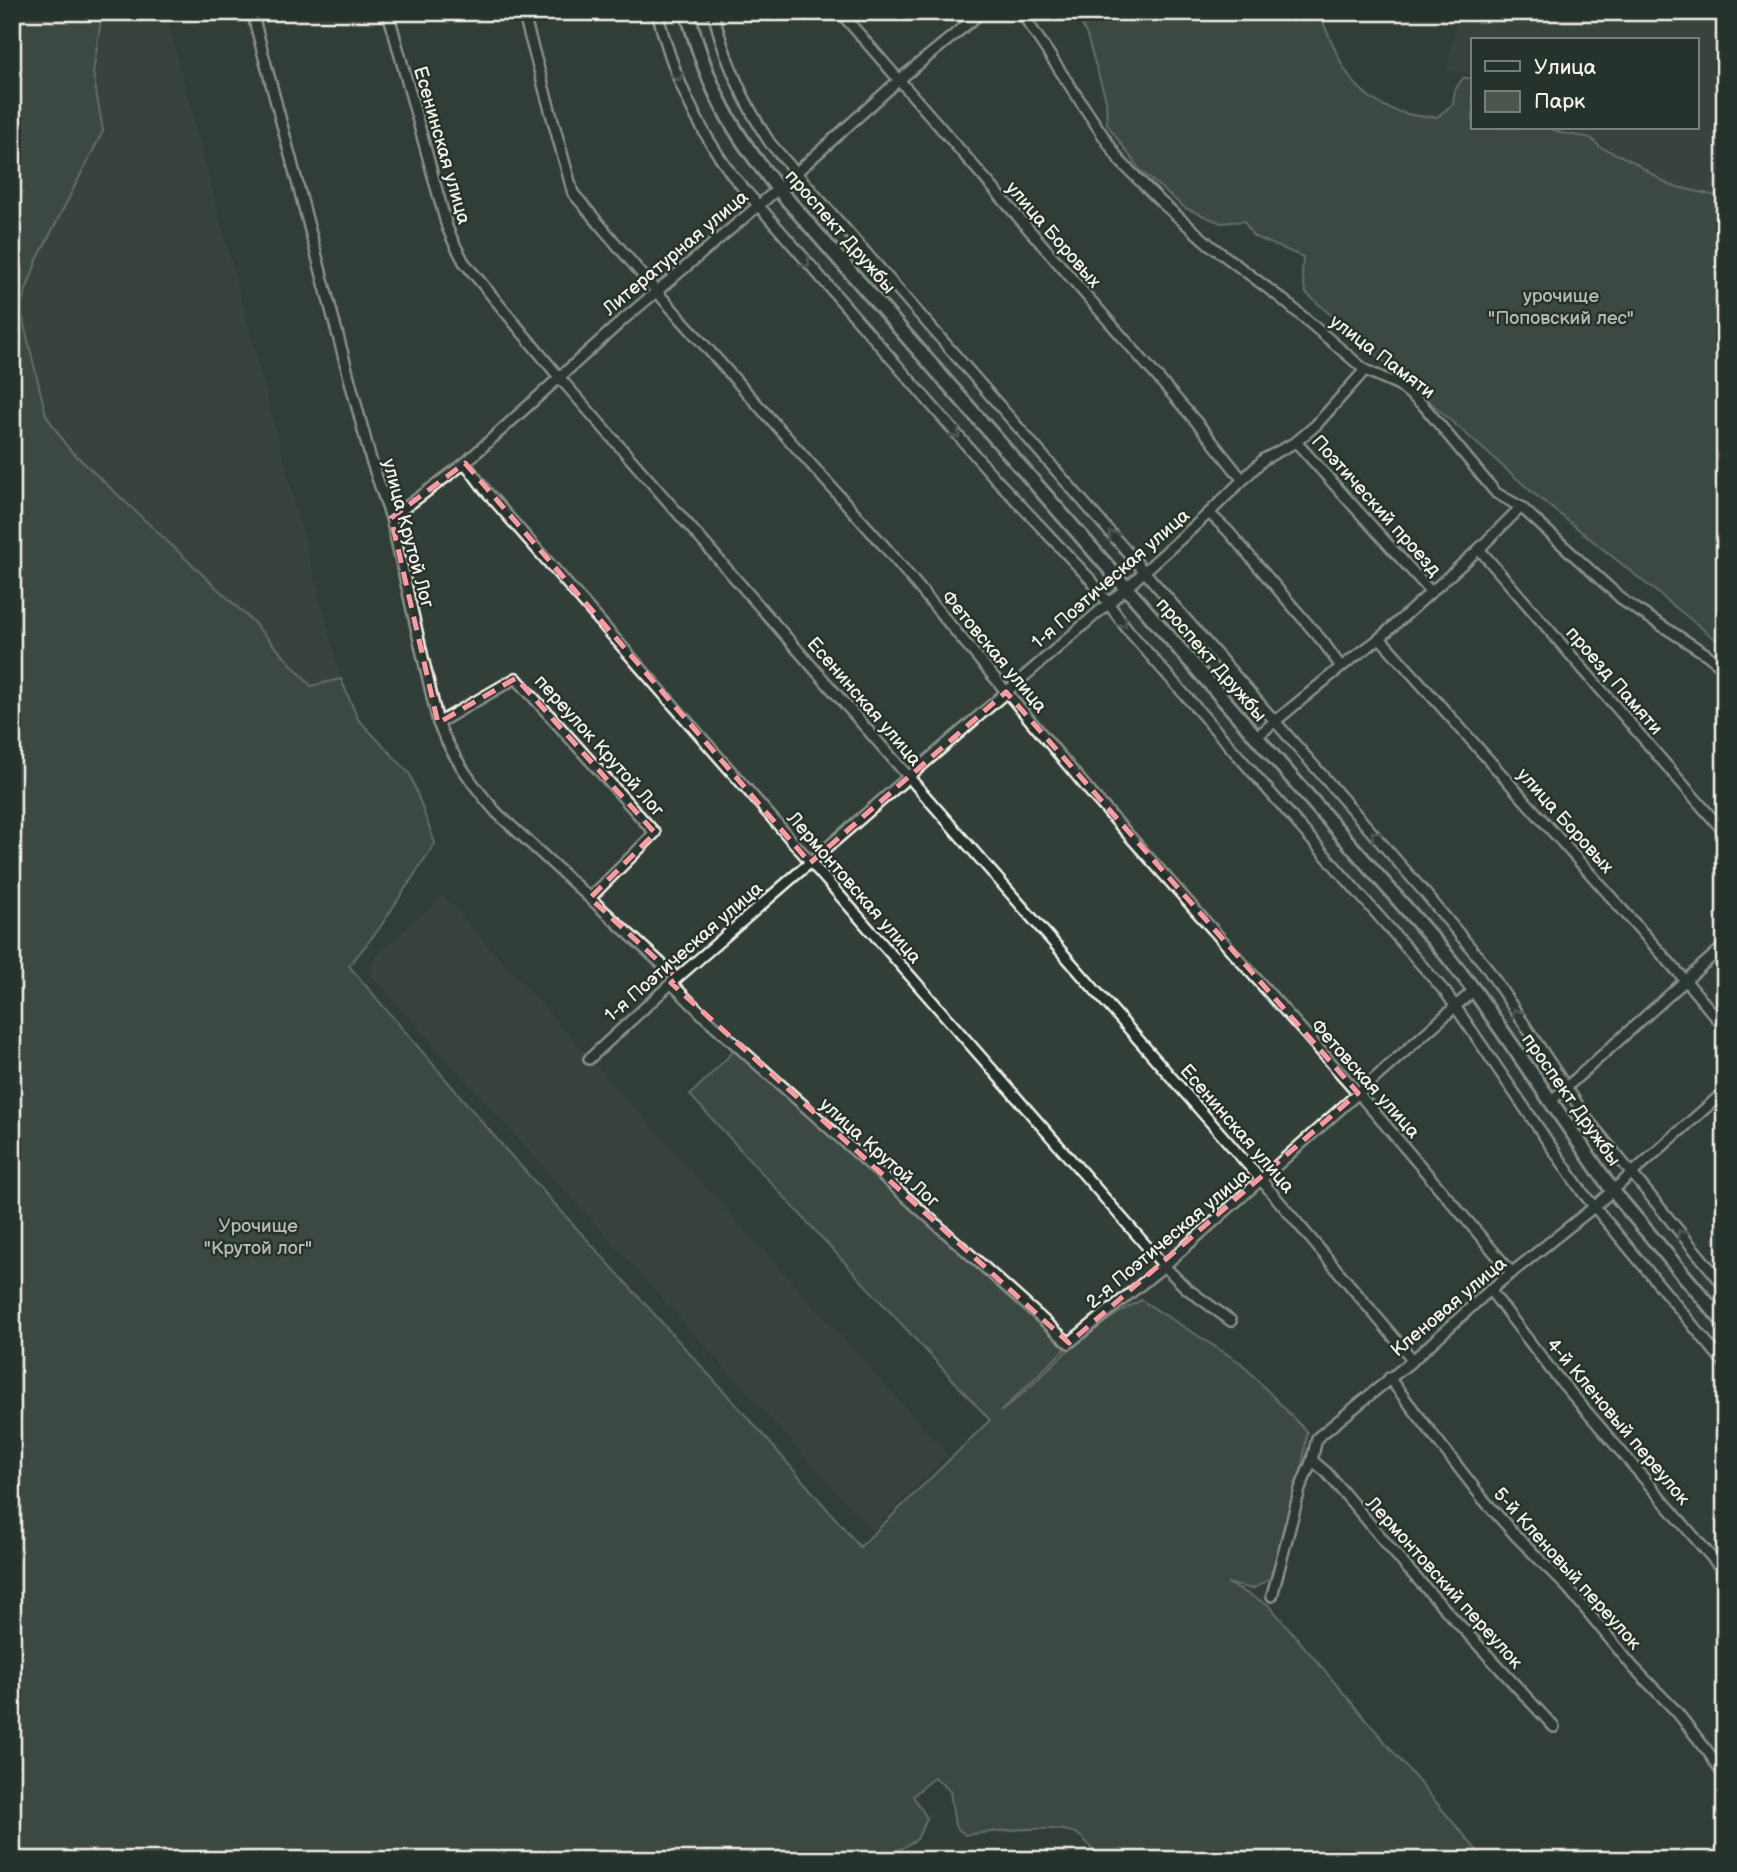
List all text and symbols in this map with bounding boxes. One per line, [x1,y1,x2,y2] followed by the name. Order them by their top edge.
[1471,38,1698,130] legend
[1534,55,1597,80] text: Улица
[408,64,475,227] street label: Есенинская улица
[669,71,683,83] one-way arrow
[1534,89,1585,114] text: Парк
[780,165,900,299] street label: проспект Дружбы
[1000,177,1106,293] street label: улица Боровых
[598,186,753,321] street label: Литературная улица
[798,255,811,268] one-way arrow
[1488,285,1634,330] park label: урочище "Поповский лес"
[1325,310,1439,404] street label: улица Памяти
[948,426,960,439] one-way arrow
[1306,431,1446,582] street label: Поэтический проезд
[377,456,439,611] street label: улица Крутой Лог
[1027,504,1195,654] street label: 1-я Поэтическая улица
[1108,530,1120,543] one-way arrow
[936,586,1052,718] street label: Фетовская улица
[1151,593,1271,727] street label: проспект Дружбы
[1114,615,1127,628] one-way arrow
[1561,622,1667,740] street label: проезд Памяти
[802,633,926,771] street label: Есенинская улица
[529,670,669,822] street label: переулок Крутой Лог
[1512,764,1618,879] street label: улица Боровых
[781,807,926,969] street label: Лермонтовская улица
[1371,830,1383,843] one-way arrow
[600,877,768,1027] street label: 1-я Поэтическая улица
[1512,1008,1524,1021] one-way arrow
[1305,1015,1424,1143] street label: Фетовская улица
[1516,1029,1625,1171] street label: проспект Дружбы
[1175,1060,1299,1198] street label: Есенинская улица
[814,1093,944,1213] street label: улица Крутой Лог
[1082,1164,1254,1314] street label: 2-я Поэтическая улица
[204,1215,312,1260] park label: Урочище "Крутой лог"
[1677,1230,1689,1243] one-way arrow
[1387,1252,1511,1362] street label: Кленовая улица
[1541,1334,1694,1510] street label: 4-й Кленовый переулок
[1488,1483,1646,1655] street label: 5-й Кленовый переулок
[1360,1492,1527,1674] street label: Лермонтовский переулок

